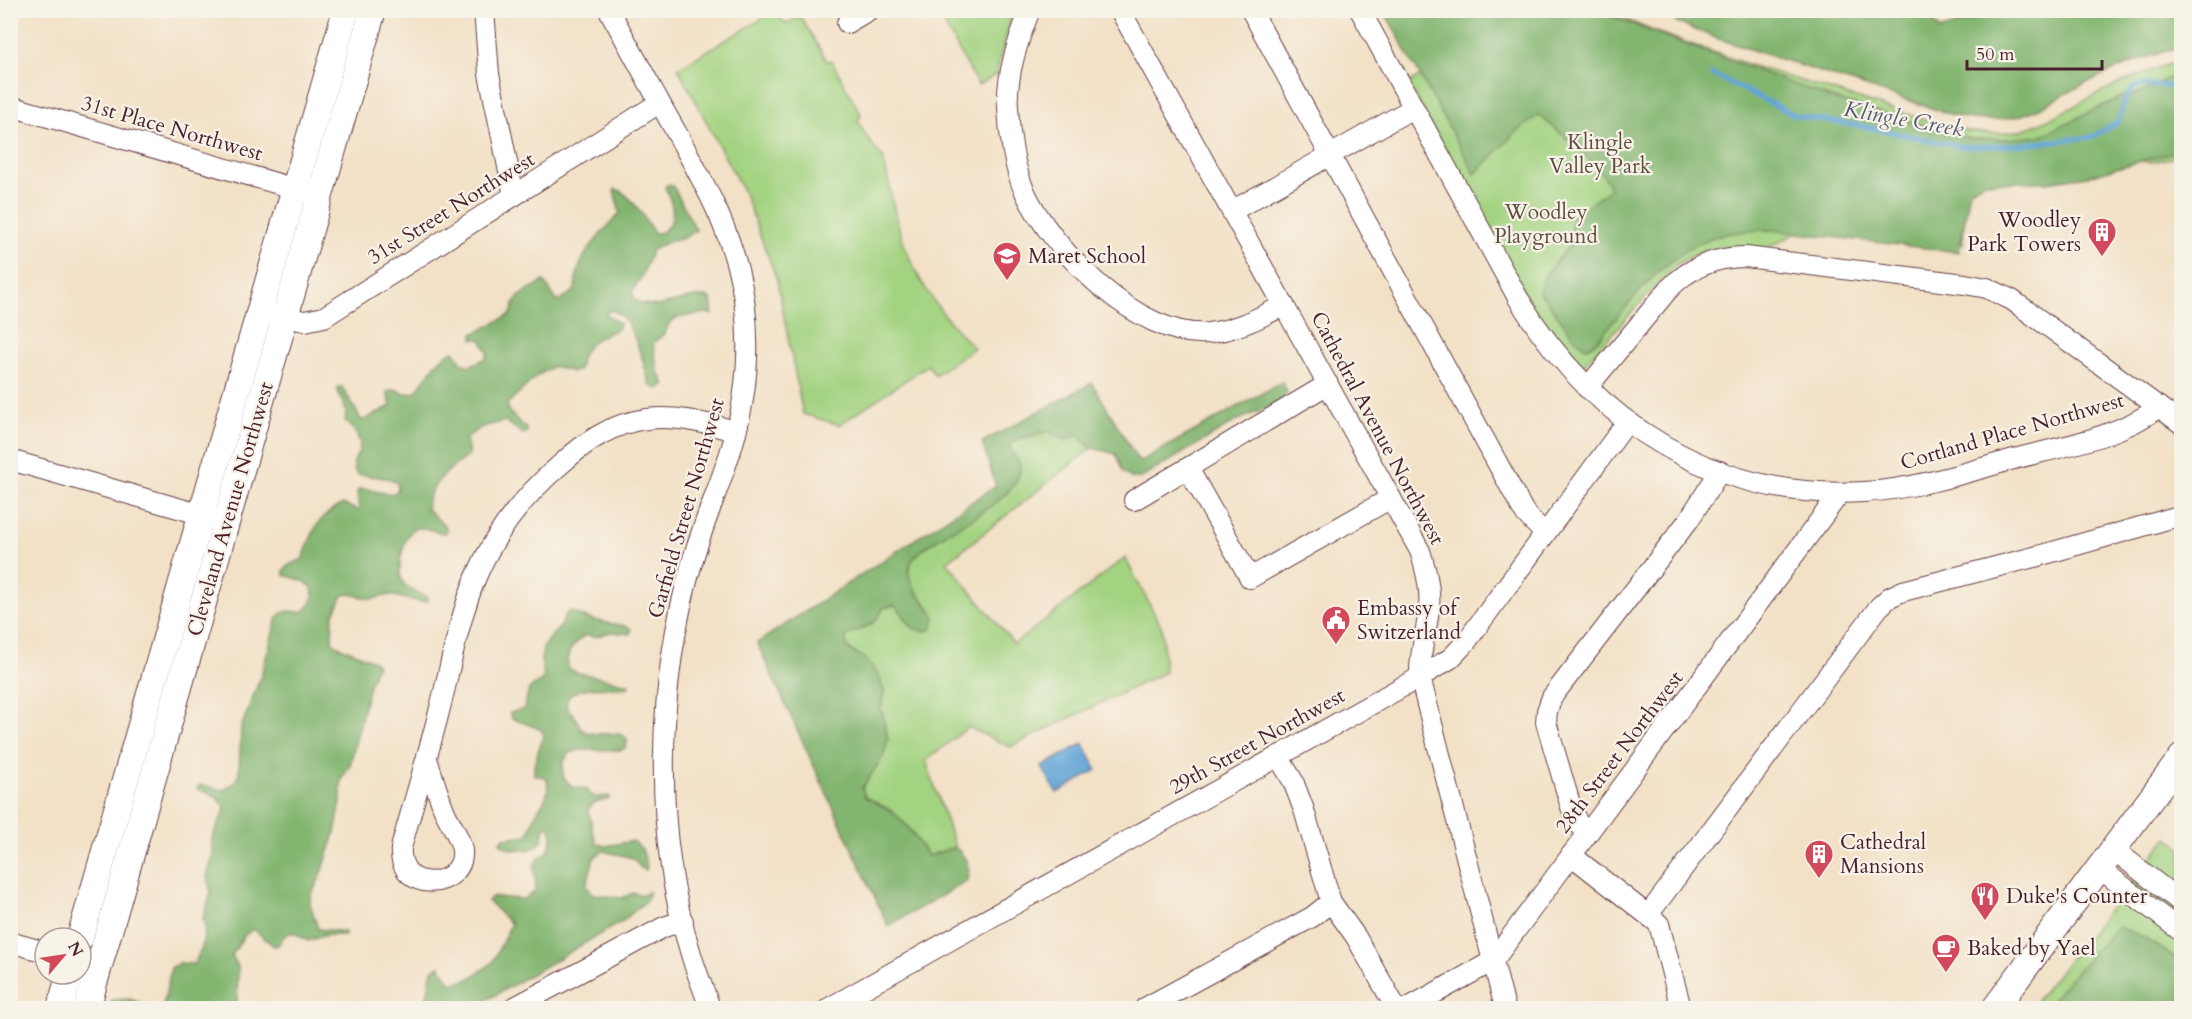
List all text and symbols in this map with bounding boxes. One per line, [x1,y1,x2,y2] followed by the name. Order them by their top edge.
[1967,33,2102,71] scale bar
[1976,42,2015,67] text: 50 m
[78,89,266,168] street label: 31st Place Northwest
[1842,94,1966,144] water label: Klingle Creek
[1549,128,1652,181] park label: Klingle Valley Park
[362,145,541,272] street label: 31st Street Northwest
[1494,198,1598,251] park label: Woodley Playground
[1967,206,2081,259] place label: Woodley Park Towers
[2086,216,2118,258] building icon: Woodley Park Towers
[991,240,1023,282] school or university icon: Maret School
[1028,242,1146,271] place label: Maret School
[1304,306,1452,550] street label: Cathedral Avenue Northwest
[180,378,281,640] street label: Cleveland Avenue Northwest
[1897,386,2128,477] street label: Cortland Place Northwest
[641,394,732,622] street label: Garfield Street Northwest
[1357,594,1461,647] place label: Embassy of Switzerland
[1320,604,1352,646] public building icon: Embassy of Switzerland
[1549,665,1690,840] street label: 28th Street Northwest
[1164,681,1351,802] street label: 29th Street Northwest
[1840,828,1926,881] place label: Cathedral Mansions
[1803,838,1835,880] building icon: Cathedral Mansions
[1969,880,2001,922] restaurant icon: Duke's Counter
[2006,882,2148,911] place label: Duke's Counter
[33,926,93,986] north arrow
[1930,932,1962,974] cafe icon: Baked by Yael
[1967,934,2096,963] place label: Baked by Yael
[62,938,88,961] text: N

